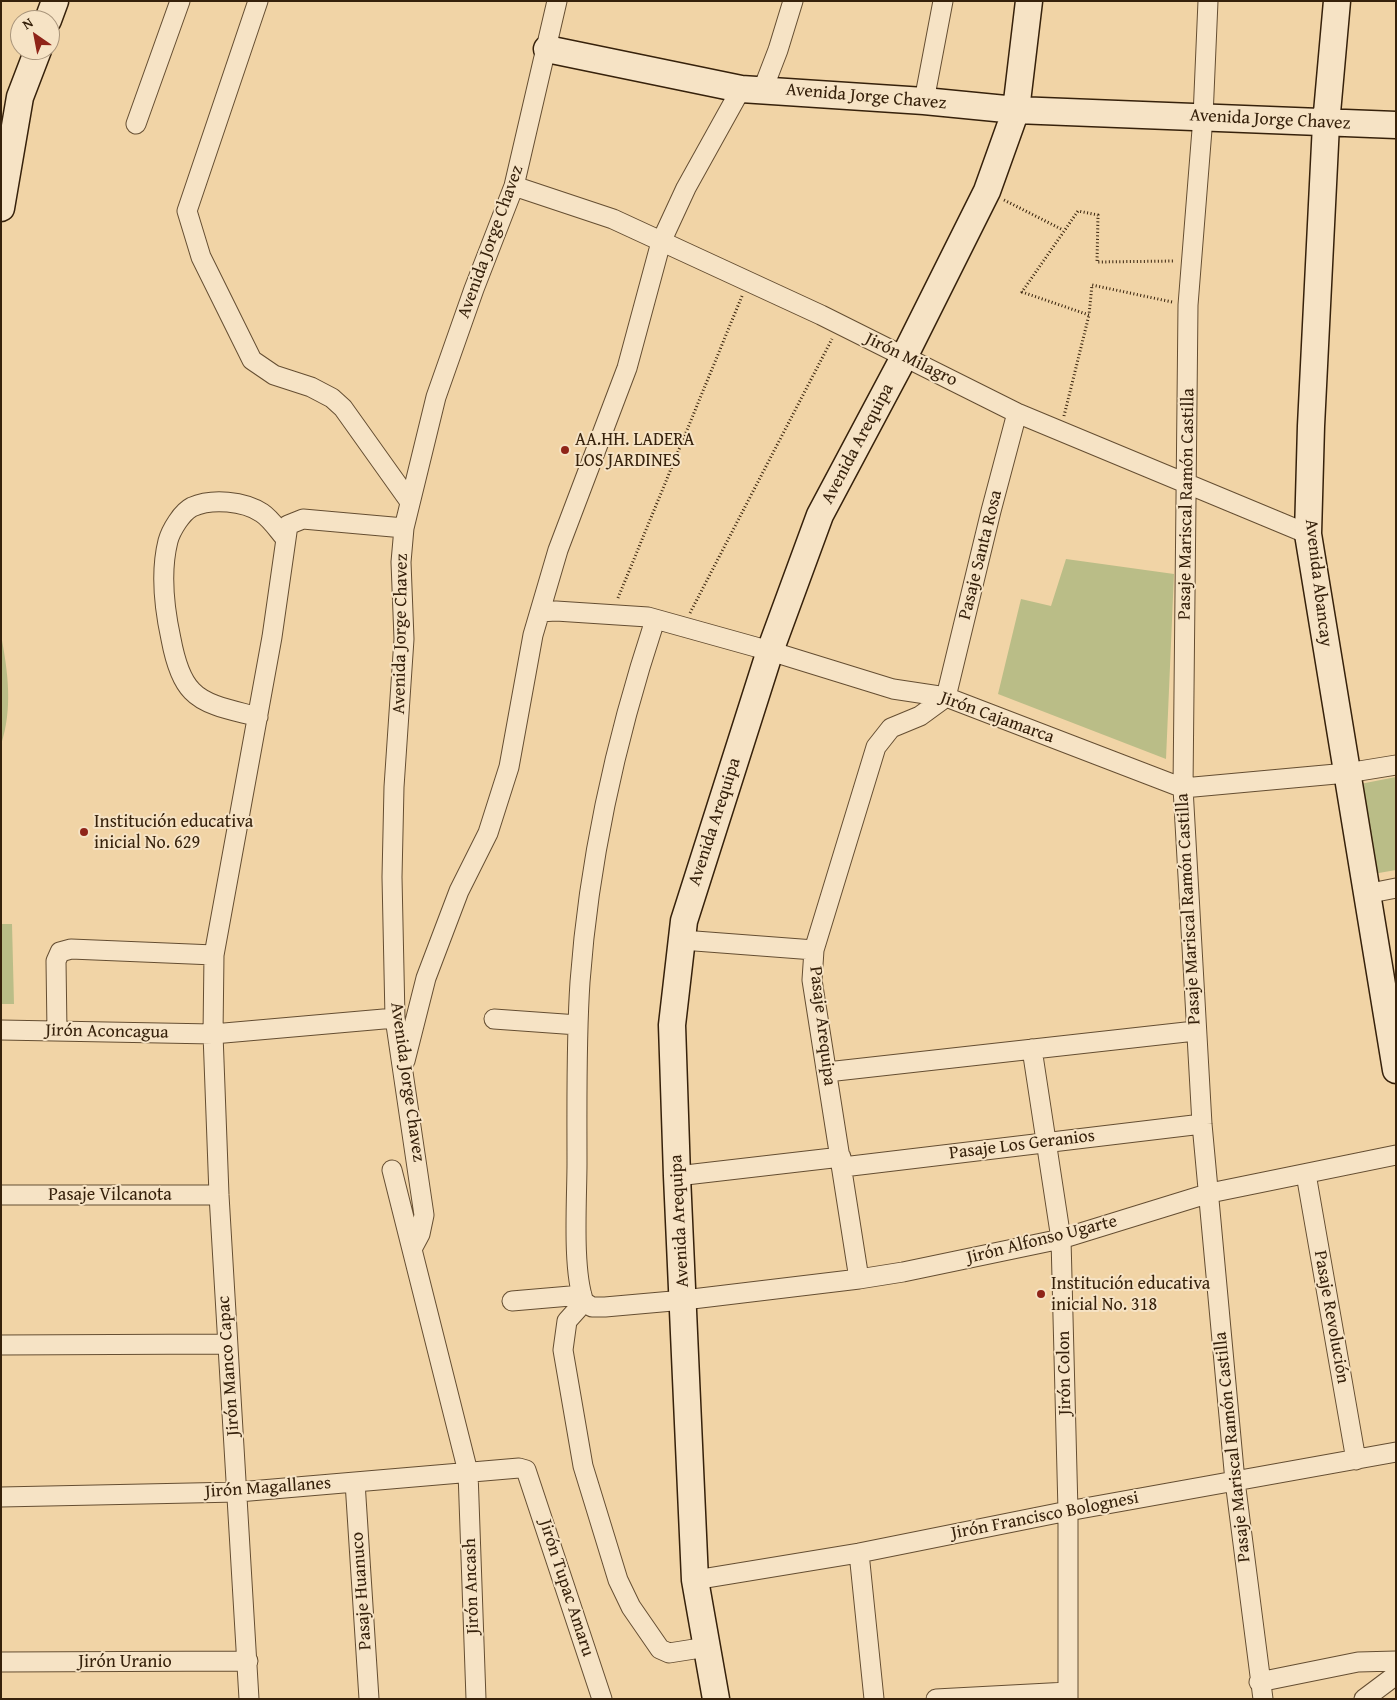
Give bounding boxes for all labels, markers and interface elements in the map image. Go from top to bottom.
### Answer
north arrow [10,10,60,60]
text: N [18,12,37,34]
street label: Avenida Jorge Chavez [785,79,947,115]
street label: Avenida Jorge Chavez [1189,105,1351,135]
street label: Avenida Jorge Chavez [453,163,529,321]
street label: Jirón Milagro [861,328,961,392]
street label: Avenida Arequipa [817,380,899,508]
street label: Pasaje Mariscal Ramón Castilla [1174,388,1200,620]
place label: AA.HH. LADERA LOS JARDINES [575,429,694,472]
marker: AA.HH. LADERA LOS JARDINES [559,444,571,456]
street label: Pasaje Santa Rosa [954,488,1008,622]
street label: Avenida Abancay [1299,518,1337,648]
street label: Avenida Jorge Chavez [389,553,413,715]
street label: Jirón Cajamarca [937,687,1057,749]
street label: Avenida Arequipa [684,755,746,889]
street label: Pasaje Mariscal Ramón Castilla [1172,793,1206,1025]
place label: Institución educativa inicial No. 629 [94,811,253,854]
marker: Institución educativa inicial No. 629 [78,826,90,838]
street label: Pasaje Arequipa [804,965,840,1087]
street label: Avenida Jorge Chavez [385,1001,429,1163]
street label: Jirón Aconcagua [45,1020,169,1044]
street label: Pasaje Los Geranios [948,1125,1096,1165]
street label: Avenida Arequipa [666,1154,694,1288]
street label: Pasaje Vilcanota [48,1184,172,1206]
street label: Jirón Alfonso Ugarte [965,1211,1119,1269]
street label: Pasaje Revolución [1309,1249,1353,1385]
place label: Institución educativa inicial No. 318 [1051,1273,1210,1316]
marker: Institución educativa inicial No. 318 [1035,1288,1047,1300]
street label: Jirón Manco Capac [213,1295,245,1437]
street label: Jirón Colon [1053,1330,1077,1416]
street label: Pasaje Mariscal Ramón Castilla [1210,1331,1256,1563]
street label: Jirón Magallanes [204,1473,332,1503]
street label: Jirón Francisco Bolognesi [949,1487,1141,1545]
street label: Jirón Tupac Amaru [534,1517,598,1659]
street label: Pasaje Huanuco [347,1531,377,1651]
street label: Jirón Ancash [460,1538,484,1634]
street label: Jirón Uranio [78,1651,172,1673]

